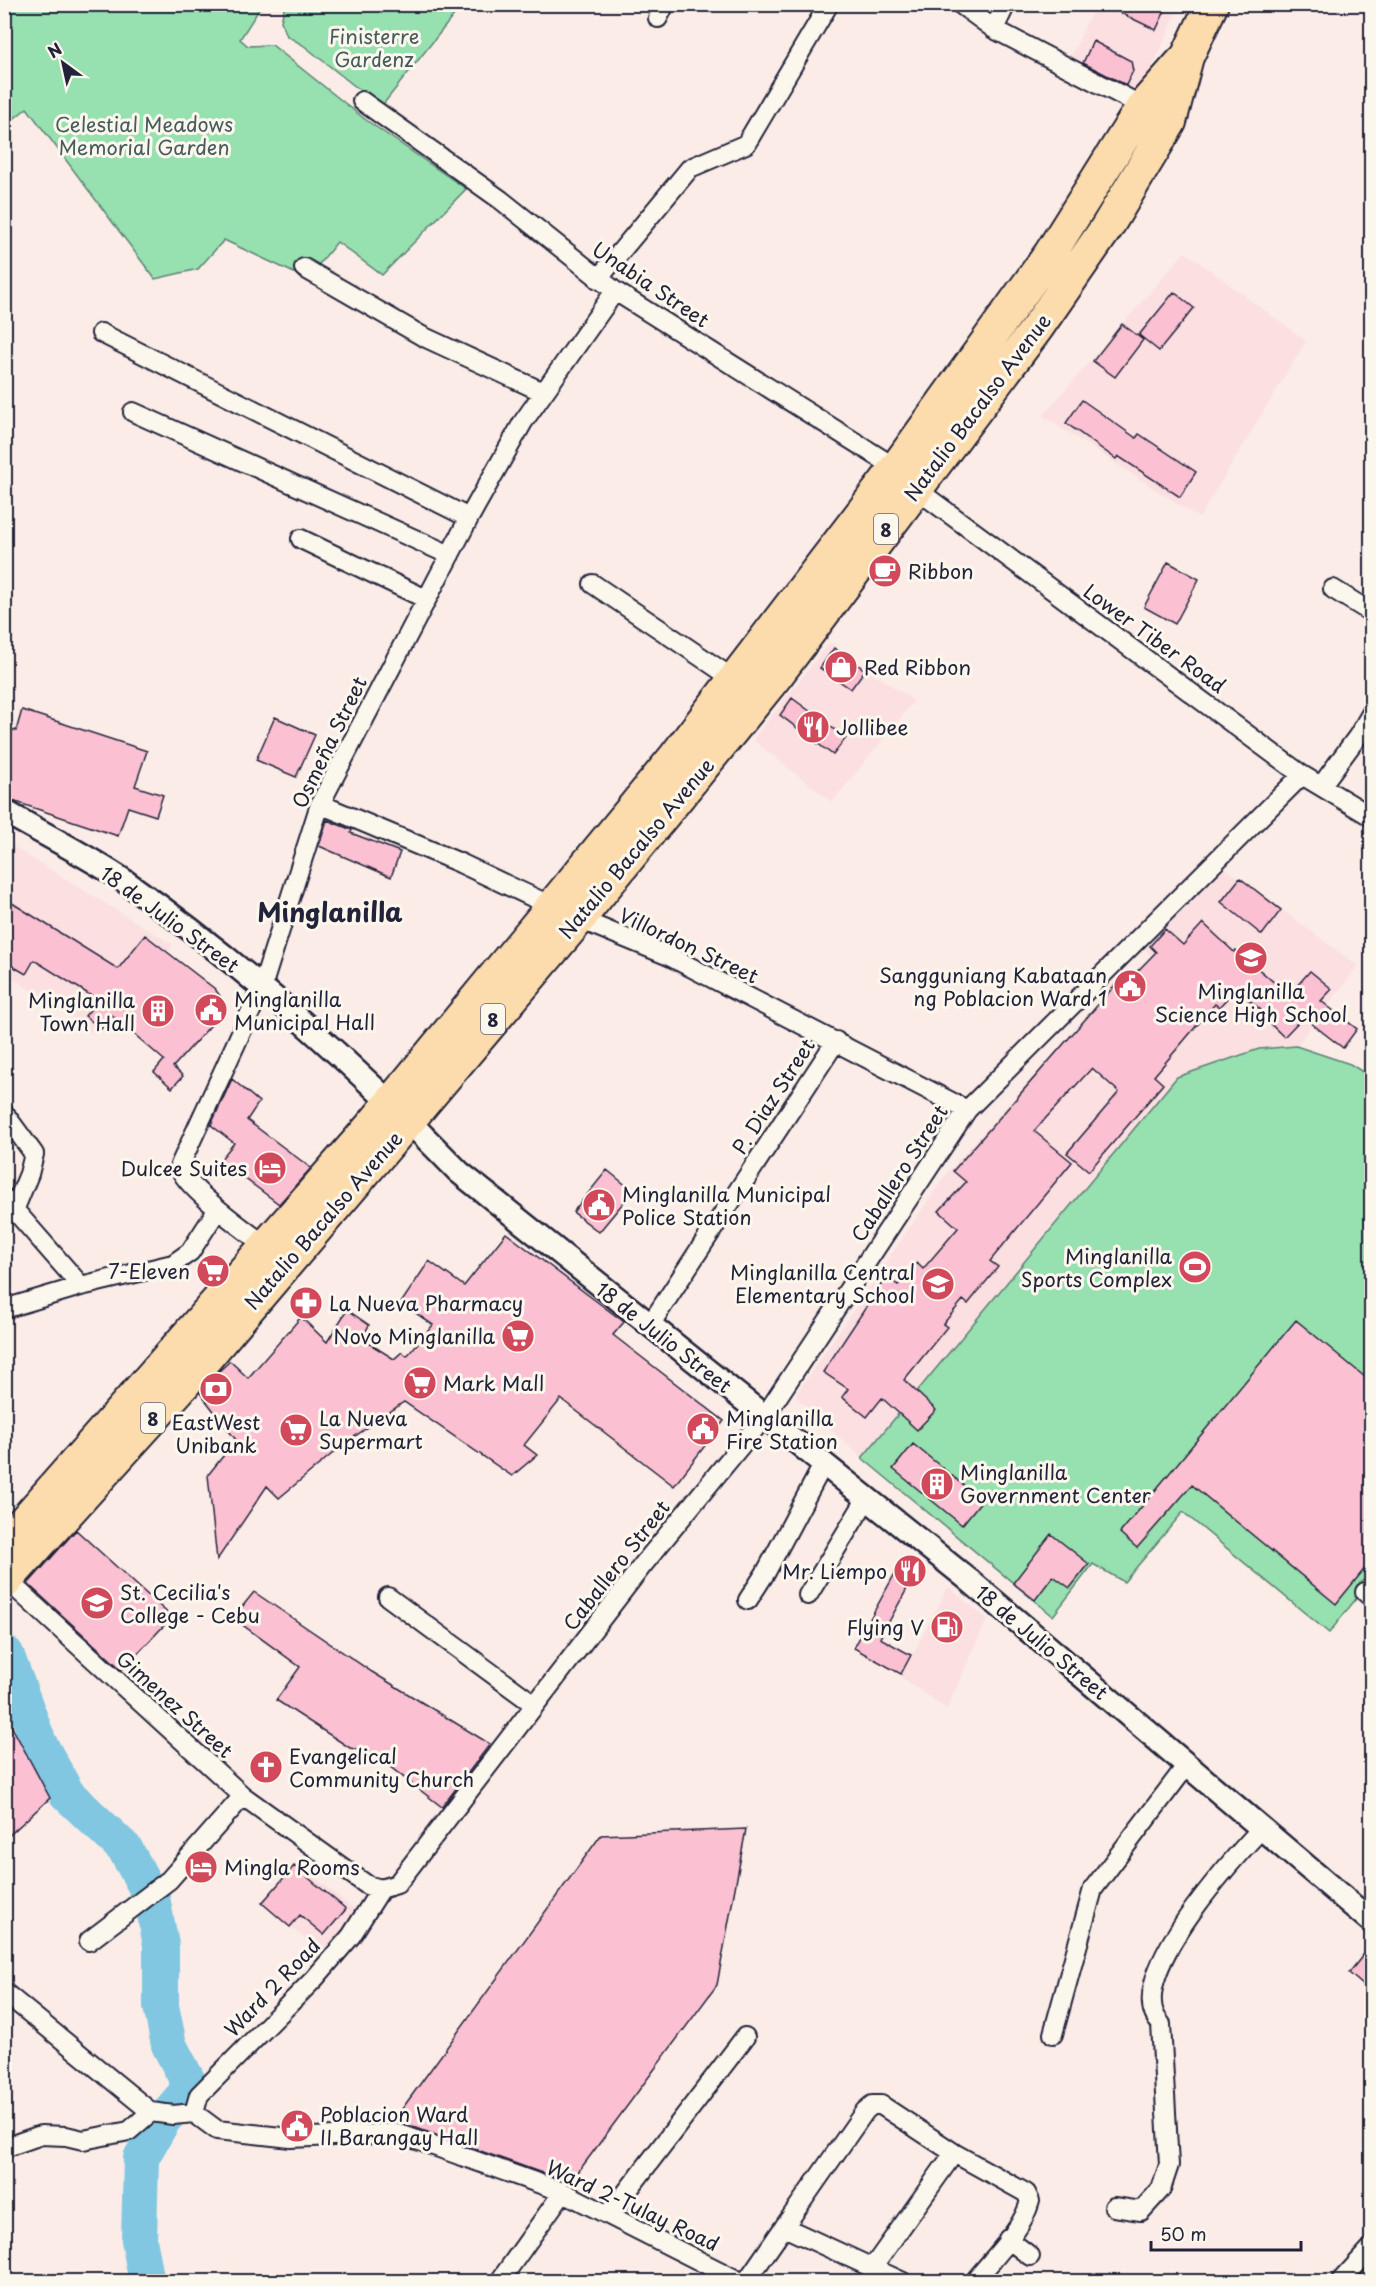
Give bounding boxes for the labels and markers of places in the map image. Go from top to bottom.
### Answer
cafe icon: Ribbon [867,553,903,589]
place label: Ribbon [908,556,974,586]
shop icon: Red Ribbon [823,649,859,685]
place label: Red Ribbon [864,652,971,682]
restaurant icon: Jollibee [795,709,831,745]
place label: Jollibee [836,712,909,742]
school or university icon: Minglanilla Science High School [1233,940,1269,976]
place label: Sangguniang Kabataan ng Poblacion Ward 1 [879,960,1107,1013]
public building icon: Sangguniang Kabataan ng Poblacion Ward 1 [1112,968,1148,1004]
place label: Minglanilla Science High School [1155,976,1347,1029]
place label: Minglanilla Municipal Hall [234,984,375,1037]
place label: Minglanilla Town Hall [28,985,136,1038]
public building icon: Minglanilla Municipal Hall [193,992,229,1028]
building icon: Minglanilla Town Hall [140,993,176,1029]
hotel icon: Dulcee Suites [252,1150,288,1186]
place label: Dulcee Suites [121,1153,247,1183]
place label: Minglanilla Municipal Police Station [622,1179,831,1232]
public building icon: Minglanilla Municipal Police Station [581,1187,617,1223]
place label: Minglanilla Sports Complex [1021,1241,1173,1294]
sports icon: Minglanilla Sports Complex [1177,1249,1213,1285]
supermarket icon: 7-Eleven [195,1253,231,1289]
place label: 7-Eleven [108,1256,190,1286]
place label: Minglanilla Central Elementary School [730,1257,915,1310]
school or university icon: Minglanilla Central Elementary School [920,1266,956,1302]
pharmacy icon: La Nueva Pharmacy [288,1285,324,1321]
place label: La Nueva Pharmacy [329,1288,523,1318]
supermarket icon: Novo Minglanilla [500,1318,536,1354]
place label: Novo Minglanilla [333,1321,496,1351]
supermarket icon: Mark Mall [402,1365,438,1401]
place label: Mark Mall [443,1368,544,1398]
bank icon: EastWest Unibank [198,1371,234,1407]
place label: La Nueva Supermart [319,1403,423,1456]
place label: Minglanilla Fire Station [726,1403,838,1456]
place label: EastWest Unibank [172,1407,260,1460]
public building icon: Minglanilla Fire Station [685,1411,721,1447]
supermarket icon: La Nueva Supermart [278,1412,314,1448]
place label: Minglanilla Government Center [960,1457,1152,1510]
building icon: Minglanilla Government Center [919,1466,955,1502]
restaurant icon: Mr. Liempo [892,1553,928,1589]
place label: Mr. Liempo [782,1556,887,1586]
place label: St. Cecilia's College - Cebu [120,1577,260,1630]
school or university icon: St. Cecilia's College - Cebu [79,1585,115,1621]
fuel station icon: Flying V [929,1609,965,1645]
place label: Flying V [847,1612,924,1642]
place label: Evangelical Community Church [289,1741,474,1794]
church icon: Evangelical Community Church [248,1749,284,1785]
hotel icon: Mingla Rooms [183,1849,219,1885]
place label: Mingla Rooms [224,1852,360,1882]
place label: Poblacion Ward II Barangay Hall [320,2099,478,2152]
public building icon: Poblacion Ward II Barangay Hall [279,2108,315,2144]

